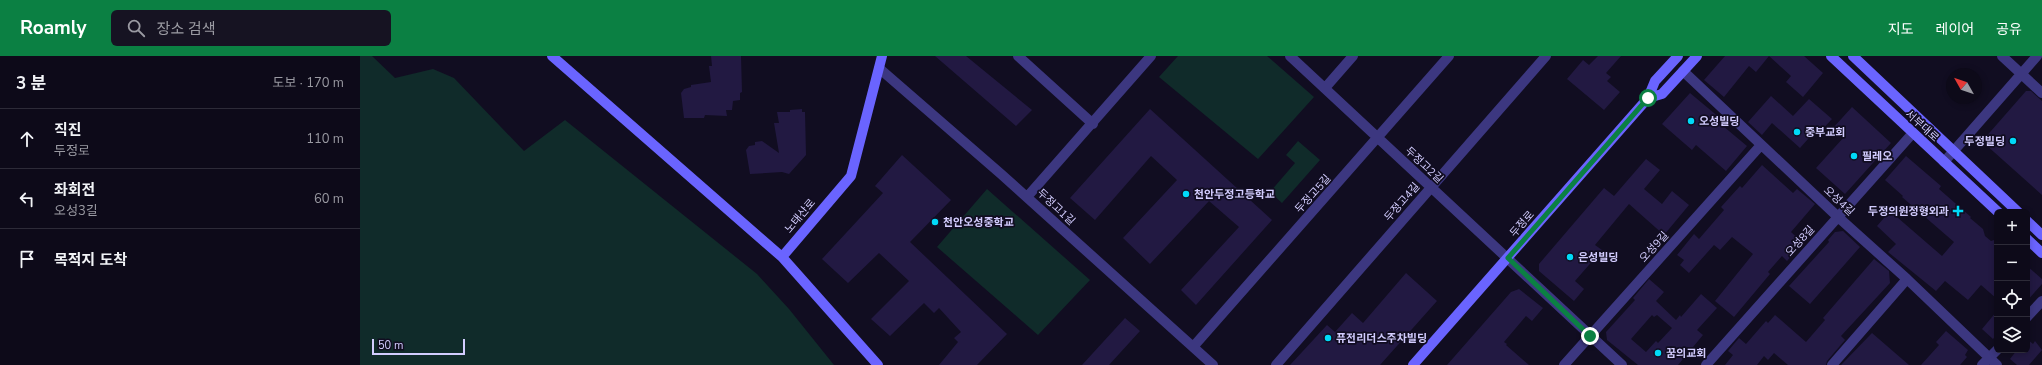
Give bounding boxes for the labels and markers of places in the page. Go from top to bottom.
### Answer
place label: 오성빌딩 [1699,114,1739,129]
marker: 오성빌딩 [1686,116,1696,126]
place label: 중부교회 [1805,125,1845,140]
marker: 중부교회 [1792,127,1802,137]
place label: 두정빌딩 [1965,134,2005,149]
marker: 두정빌딩 [2008,136,2018,146]
place label: 필레오 [1862,149,1892,164]
marker: 필레오 [1849,151,1859,161]
place label: 천안두정고등학교 [1194,187,1275,202]
marker: 천안두정고등학교 [1181,189,1191,199]
place label: 두정의원정형외과 [1868,204,1949,219]
marker: 두정의원정형외과 [1952,205,1964,217]
place label: 천안오성중학교 [943,215,1014,230]
marker: 천안오성중학교 [930,217,940,227]
place label: 은성빌딩 [1578,250,1618,265]
marker: 은성빌딩 [1565,252,1575,262]
place label: 퓨전리더스주차빌딩 [1336,331,1427,346]
marker: 퓨전리더스주차빌딩 [1323,333,1333,343]
place label: 꿈의교회 [1666,346,1706,361]
marker: 꿈의교회 [1653,348,1663,358]

